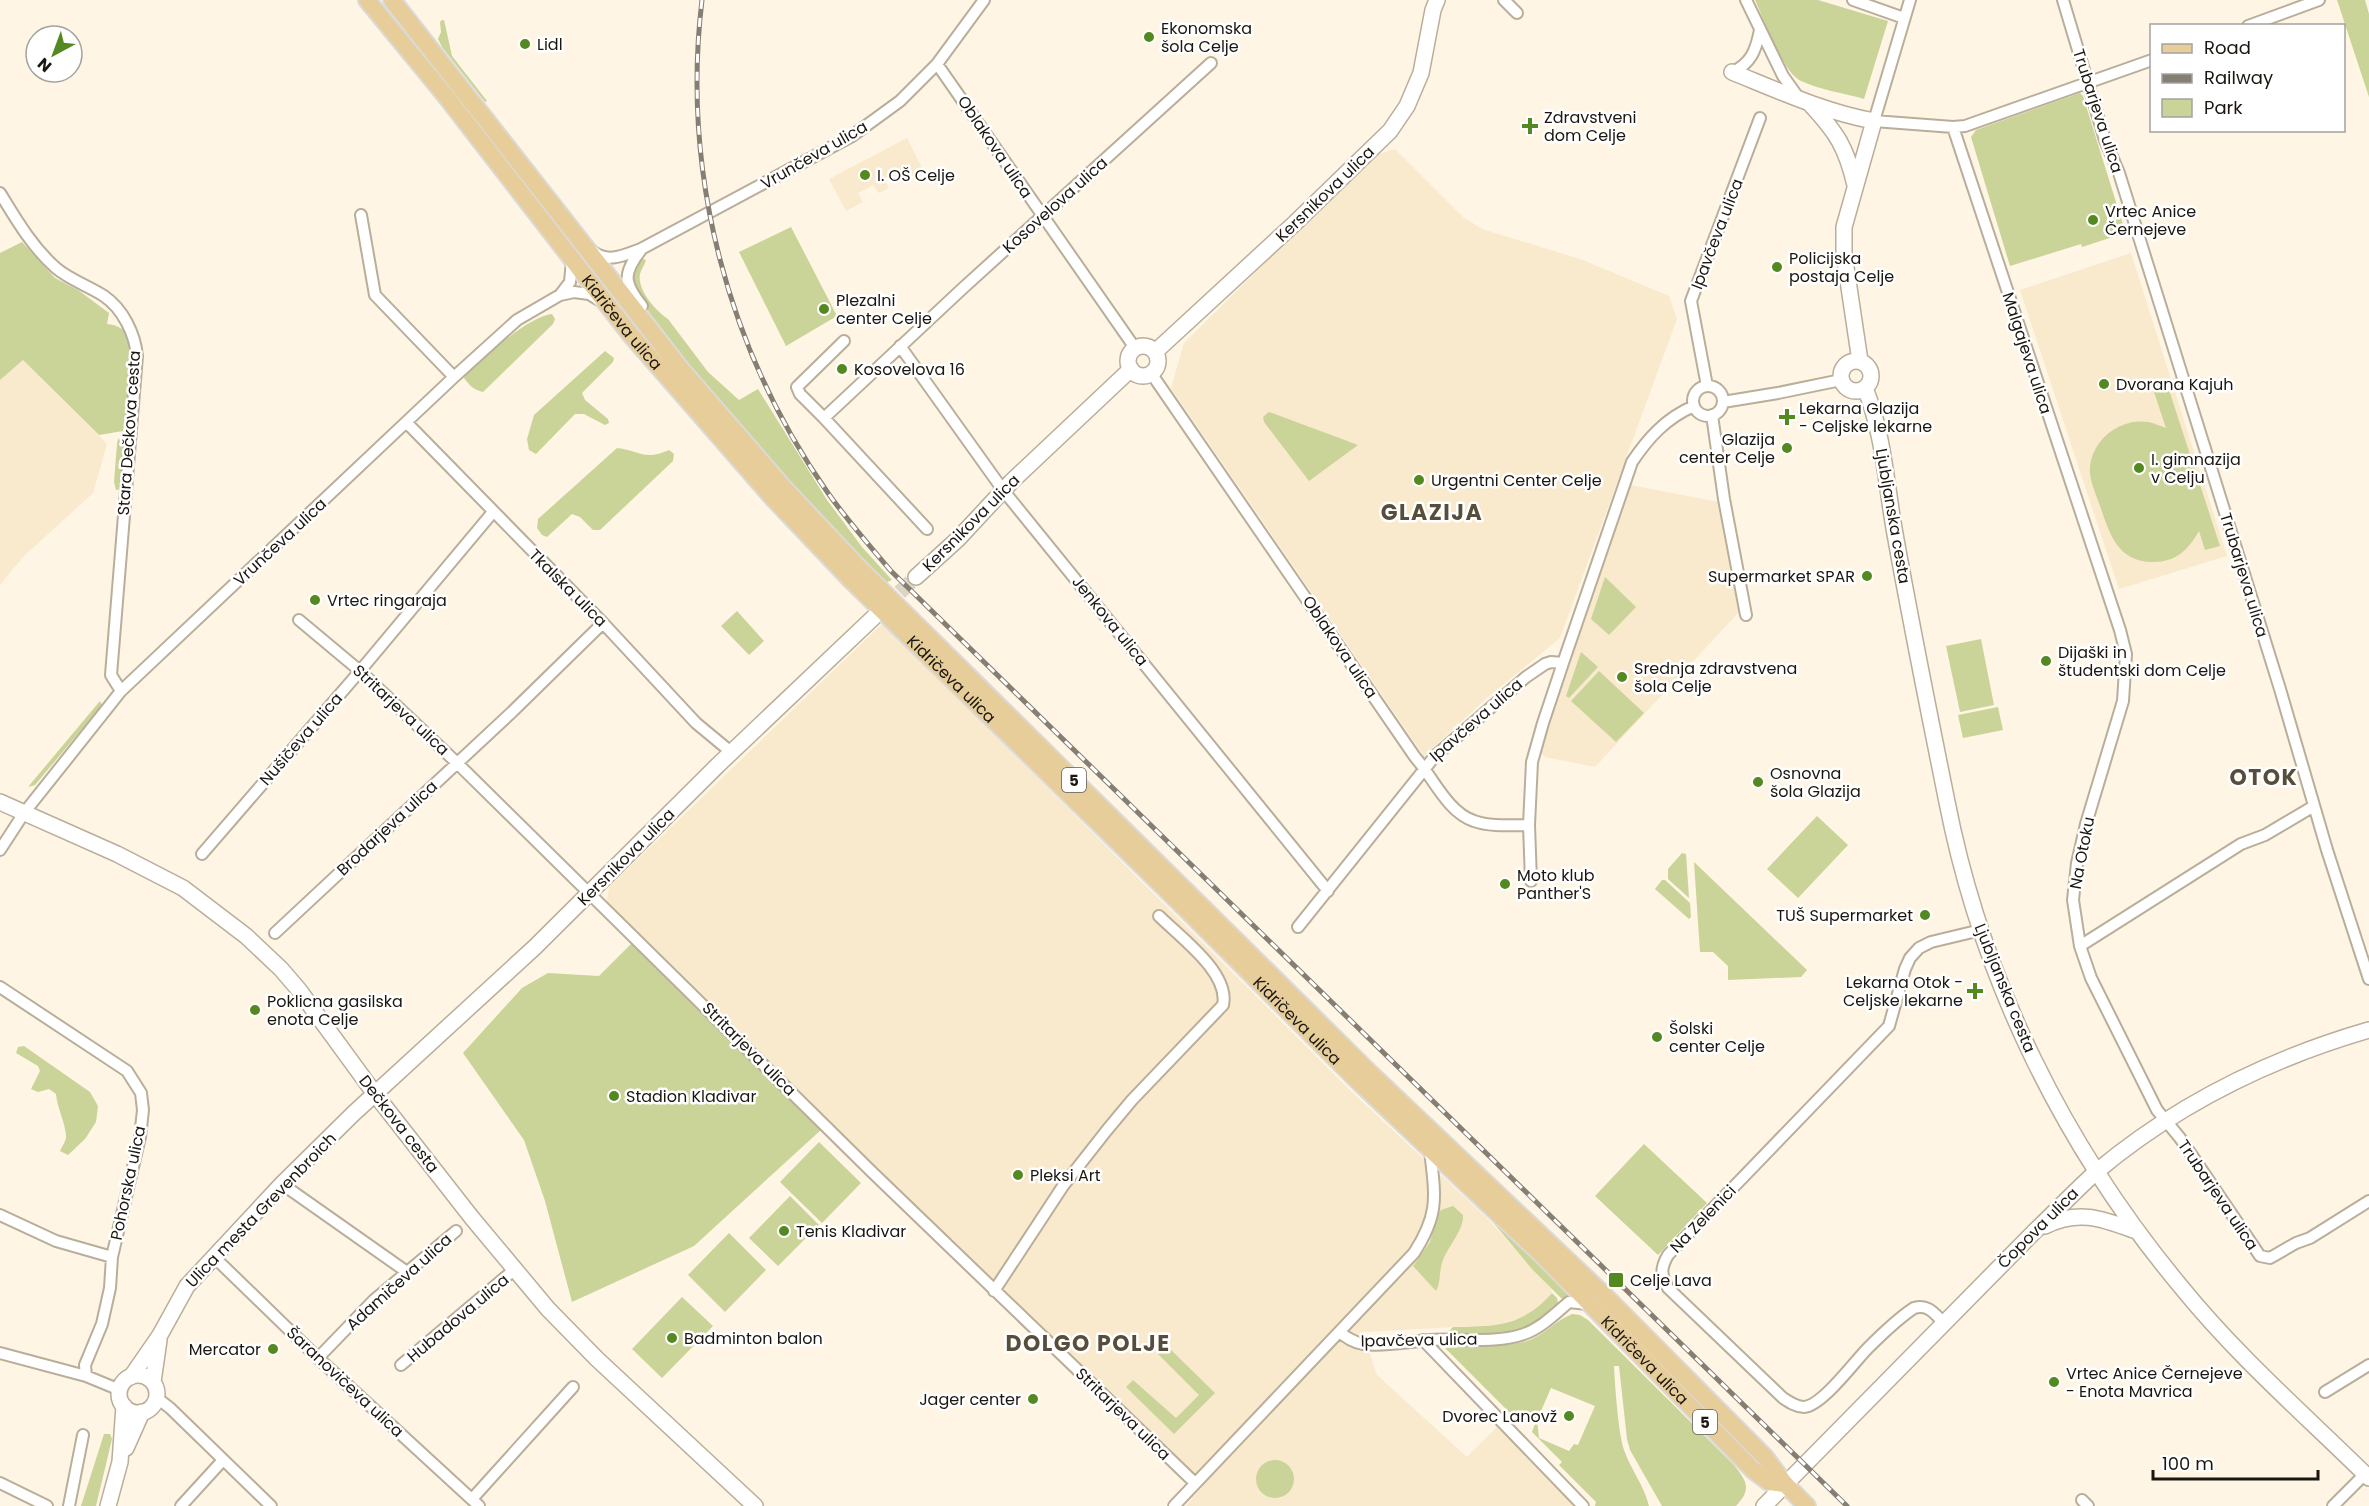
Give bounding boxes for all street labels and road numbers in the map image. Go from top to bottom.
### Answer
street label: Trubarjeva ulica [2067,46,2129,176]
street label: Oblakova ulica [952,91,1038,203]
street label: Vrunčeva ulica [756,115,872,195]
street label: Kersnikova ulica [1271,141,1379,247]
street label: Kosovelova ulica [997,152,1113,258]
street label: Ipavčeva ulica [1685,175,1749,293]
street label: Kidričeva ulica [577,270,668,375]
street label: Malgajeva ulica [1996,289,2058,417]
street label: Stara Dečkova cesta [112,350,146,516]
street label: Ljubljanska cesta [1870,446,1916,586]
street label: Kersnikova ulica [917,469,1025,577]
street label: Vrunčeva ulica [228,493,332,591]
street label: Trubarjeva ulica [2214,510,2274,640]
street label: Tkalska ulica [524,544,612,632]
street label: Jenkova ulica [1067,571,1153,671]
street label: Oblakova ulica [1297,591,1383,703]
street label: Kidričeva ulica [902,630,1001,728]
street label: Stritarjeva ulica [348,659,454,761]
street label: Ipavčeva ulica [1424,673,1528,767]
street label: Nušičeva ulica [254,688,348,790]
road number: 5 [1062,768,1086,792]
street label: Brodarjeva ulica [332,775,442,881]
street label: Kersnikova ulica [572,803,680,911]
street label: Na Otoku [2064,815,2100,891]
street label: Ljubljanska cesta [1969,920,2041,1056]
street label: Kidričeva ulica [1248,971,1347,1070]
street label: Stritarjeva ulica [697,997,801,1101]
street label: Dečkova cesta [354,1070,444,1178]
street label: Pohorska ulica [105,1124,151,1242]
street label: Ulica mesta Grevenbroich [181,1127,341,1293]
street label: Trubarjeva ulica [2172,1135,2264,1255]
street label: Na Zelenici [1665,1180,1741,1258]
street label: Čopova ulica [1992,1182,2084,1274]
street label: Adamičeva ulica [341,1228,457,1336]
street label: Hubadova ulica [402,1268,514,1368]
street label: Kidričeva ulica [1596,1310,1694,1410]
street label: Šaranovičeva ulica [281,1322,409,1442]
street label: Ipavčeva ulica [1360,1327,1478,1353]
street label: Stritarjeva ulica [1070,1363,1176,1465]
road number: 5 [1693,1410,1717,1434]

